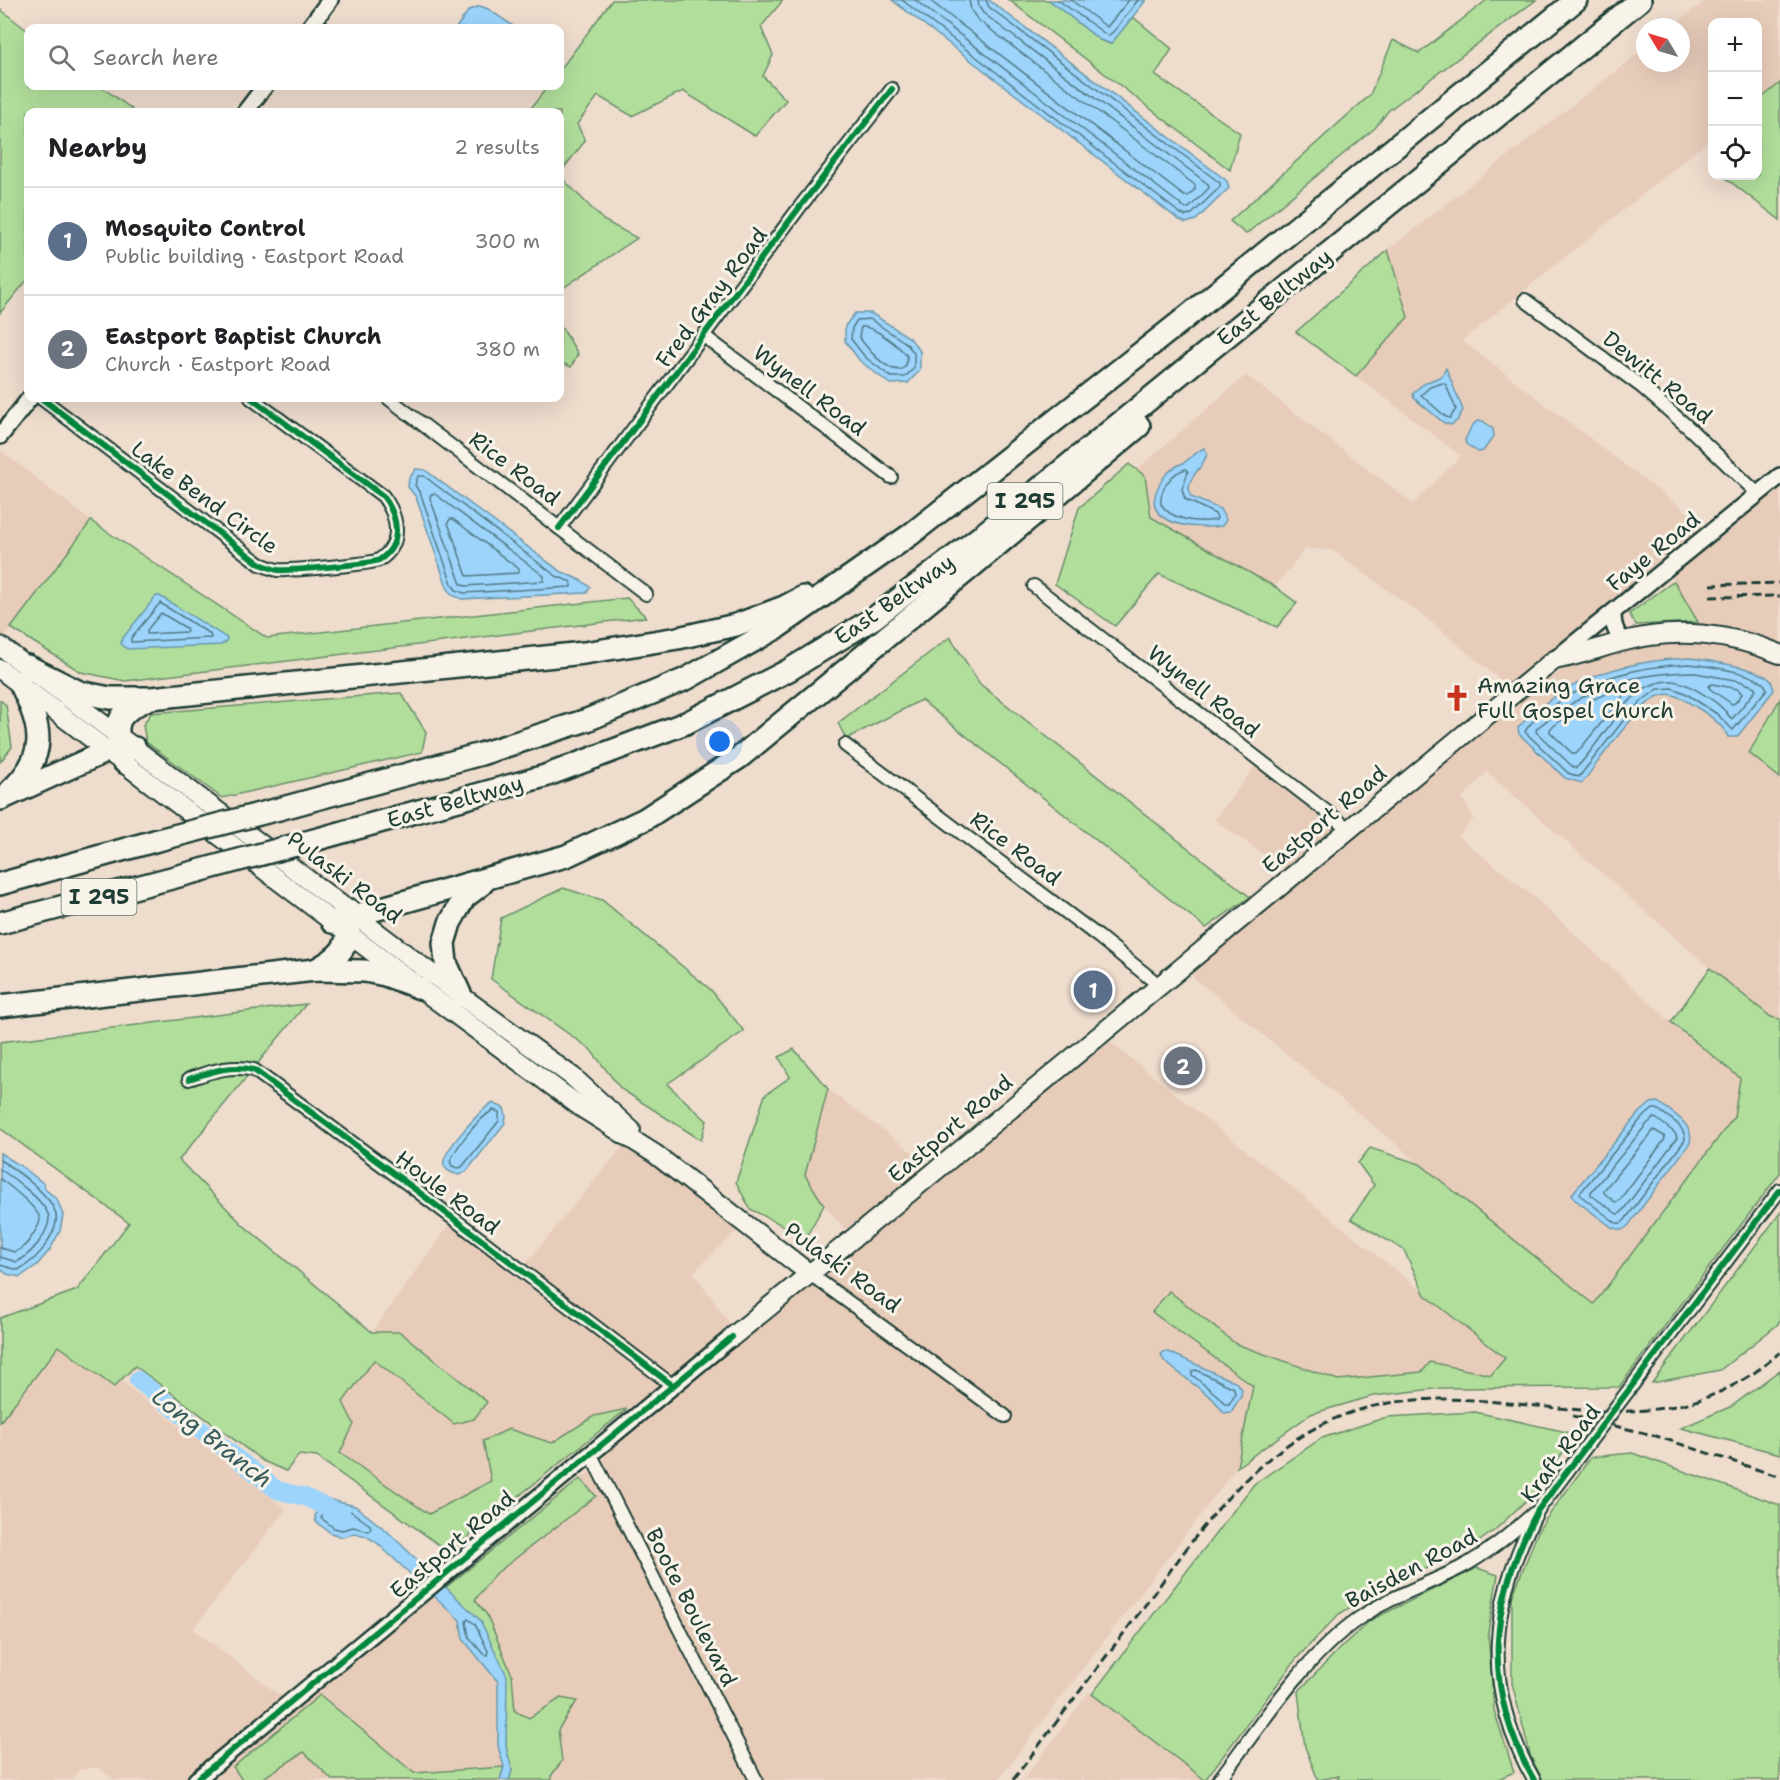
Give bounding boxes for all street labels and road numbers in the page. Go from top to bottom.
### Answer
street label: Fred Gray Road [649,221,774,373]
street label: East Beltway [1211,242,1338,353]
street label: Dewitt Road [1597,324,1718,430]
street label: Wynell Road [747,338,872,443]
street label: Rice Road [463,425,566,512]
street label: Lake Bend Circle [125,434,284,561]
road number: I 295 [988,483,1062,519]
street label: Faye Road [1601,505,1706,598]
street label: East Beltway [829,547,960,652]
street label: Wynell Road [1142,639,1266,744]
street label: Eastport Road [1256,759,1393,880]
street label: East Beltway [384,768,527,835]
street label: Rice Road [964,805,1067,892]
street label: Pulaski Road [281,825,408,930]
road number: I 295 [62,879,136,915]
street label: Eastport Road [882,1068,1019,1189]
street label: Houle Road [390,1144,506,1241]
street label: Pulaski Road [779,1215,907,1319]
street label: Kraft Road [1514,1398,1607,1508]
street label: Eastport Road [384,1484,521,1605]
street label: Baisden Road [1340,1522,1482,1615]
street label: Boote Boulevard [639,1523,744,1691]

